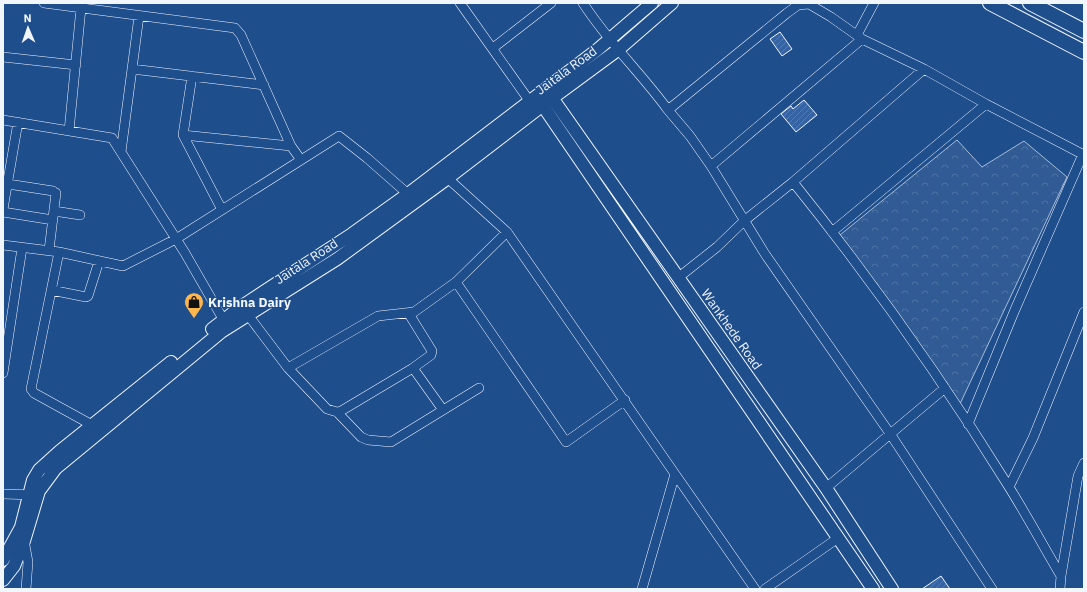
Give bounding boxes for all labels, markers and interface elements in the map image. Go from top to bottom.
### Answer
north arrow [8,8,48,48]
text: N [23,11,32,25]
street label: Jaitala Road [532,42,600,98]
street label: Jaitala Road [272,235,341,288]
street label: Wankhede Road [697,286,766,373]
shop icon: Krishna Dairy [183,291,205,319]
place label: Krishna Dairy [208,294,291,311]

